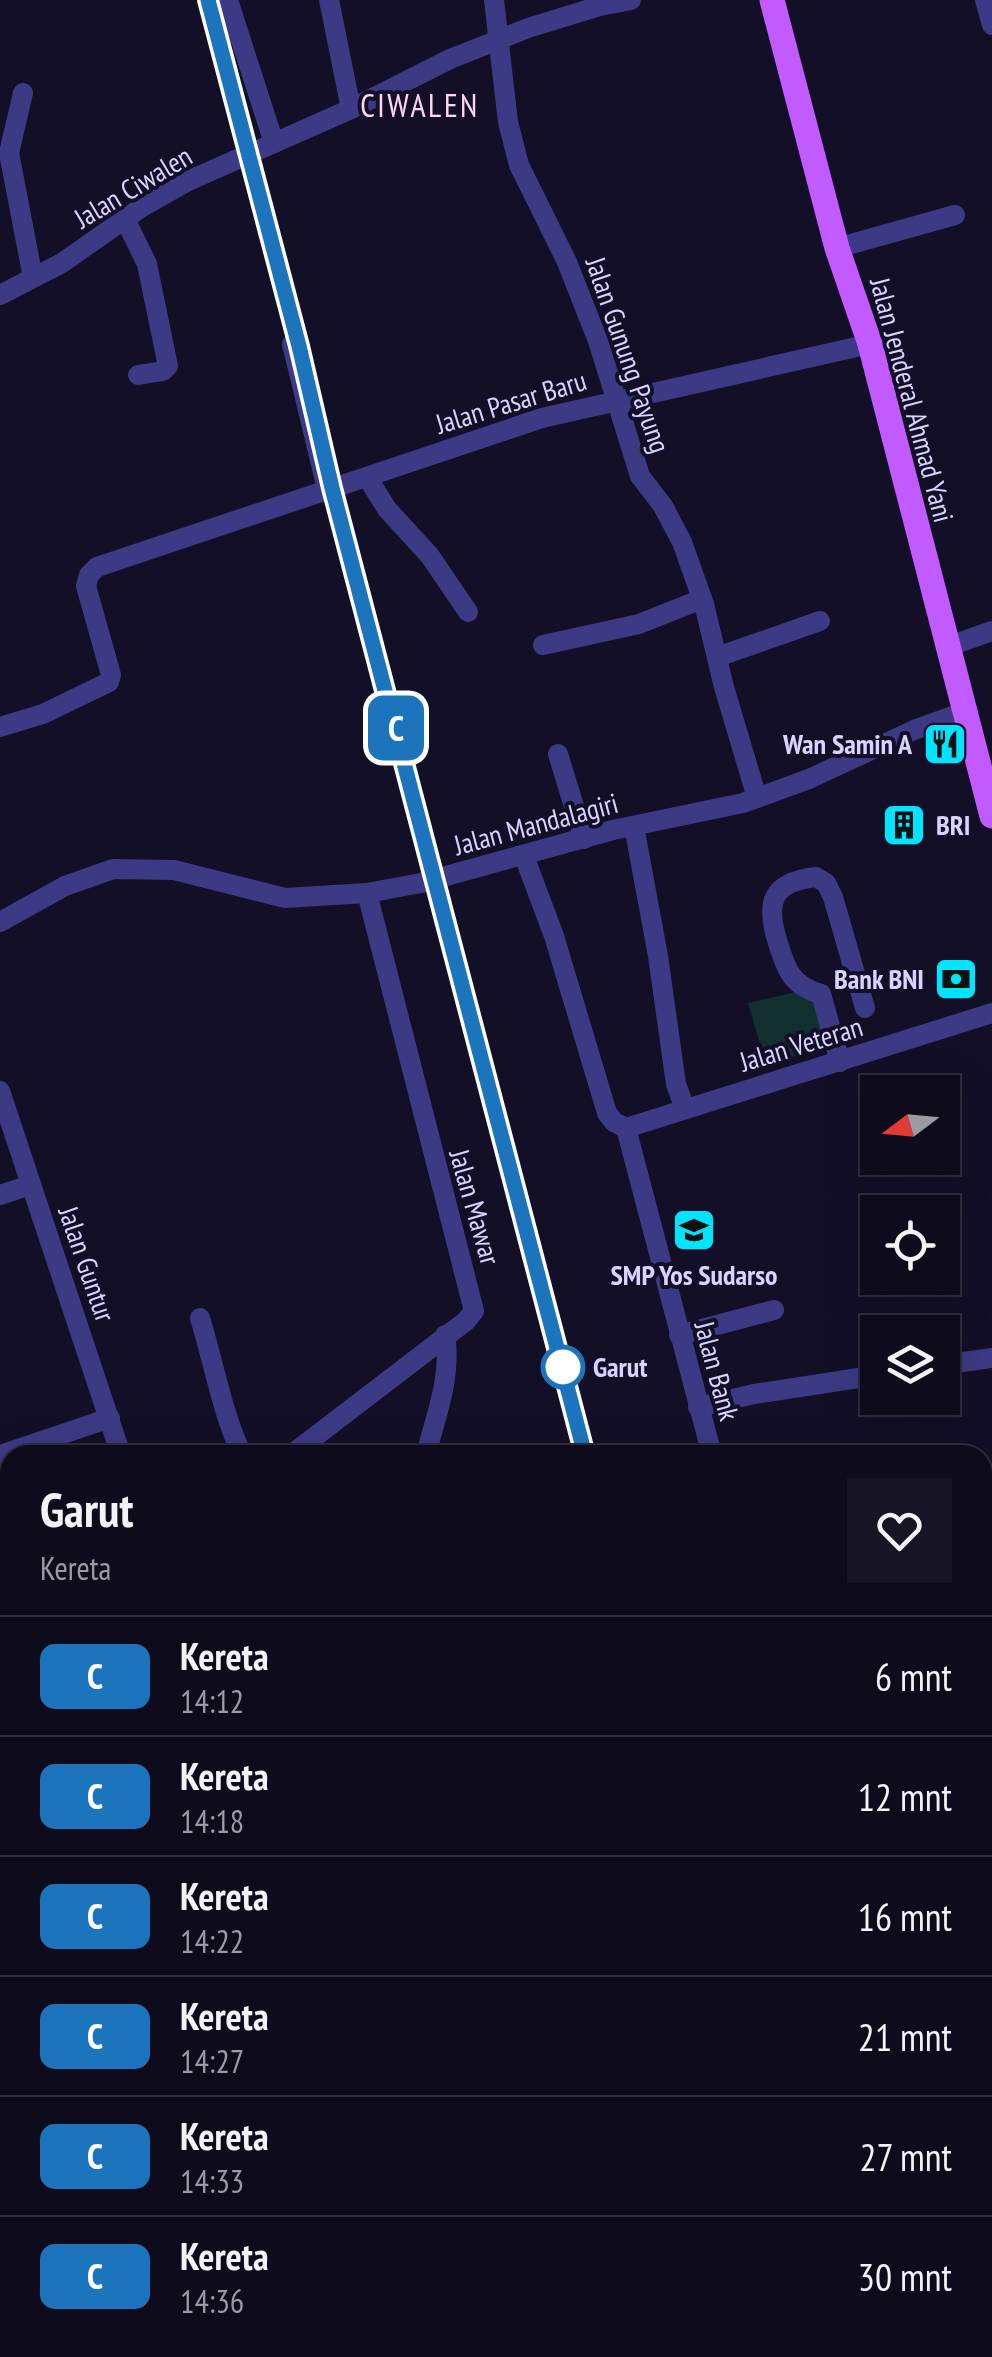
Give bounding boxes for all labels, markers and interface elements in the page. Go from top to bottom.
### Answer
district label: CIWALEN [360,84,480,126]
street label: Jalan Ciwalen [66,137,198,237]
street label: Jalan Gunung Payung [577,251,679,458]
street label: Jalan Jenderal Ahmad Yani [862,272,963,526]
street label: Jalan Pasar Baru [430,361,591,442]
line badge: C [364,696,428,760]
text: C [388,705,404,751]
restaurant icon: Wan Samin A [922,721,968,767]
place label: Wan Samin A [782,725,913,762]
street label: Jalan Mandalagiri [449,784,622,863]
building icon: BRI [881,802,927,848]
place label: BRI [936,806,970,843]
bank icon: Bank BNI [933,956,979,1002]
place label: Bank BNI [834,960,924,997]
street label: Jalan Veteran [734,1007,867,1080]
north arrow [860,1075,960,1175]
map controls [860,1075,960,1415]
street label: Jalan Mawar [441,1144,510,1269]
button: locate [860,1195,960,1295]
street label: Jalan Guntur [50,1200,125,1327]
school or university icon: SMP Yos Sudarso [671,1207,717,1253]
place label: SMP Yos Sudarso [611,1256,777,1293]
button: layers [860,1315,960,1415]
street label: Jalan Bank [686,1316,749,1425]
marker: Garut [542,1346,584,1388]
place label: Garut [593,1348,647,1385]
text: Garut [40,1478,133,1540]
button: heart [847,1478,952,1583]
text: Kereta [40,1547,111,1589]
text: Kereta [180,1631,269,1680]
text: 6 mnt [875,1652,952,1701]
text: C [87,1653,103,1699]
text: 14:12 [180,1680,244,1722]
text: Kereta [180,1751,269,1800]
text: 12 mnt [858,1772,952,1821]
text: C [87,1773,103,1819]
text: 14:18 [180,1800,244,1842]
text: Kereta [180,1871,269,1920]
text: 16 mnt [858,1892,952,1941]
text: C [87,1893,103,1939]
text: 14:22 [180,1920,244,1962]
text: Kereta [180,1991,269,2040]
text: 21 mnt [858,2012,952,2061]
text: C [87,2013,103,2059]
text: 14:27 [180,2040,244,2082]
text: Kereta [180,2111,269,2160]
text: 27 mnt [860,2132,952,2181]
text: C [87,2133,103,2179]
text: 14:33 [180,2160,244,2202]
text: Kereta [180,2231,269,2280]
text: 30 mnt [858,2252,952,2301]
text: C [87,2253,103,2299]
text: 14:36 [180,2280,244,2322]

